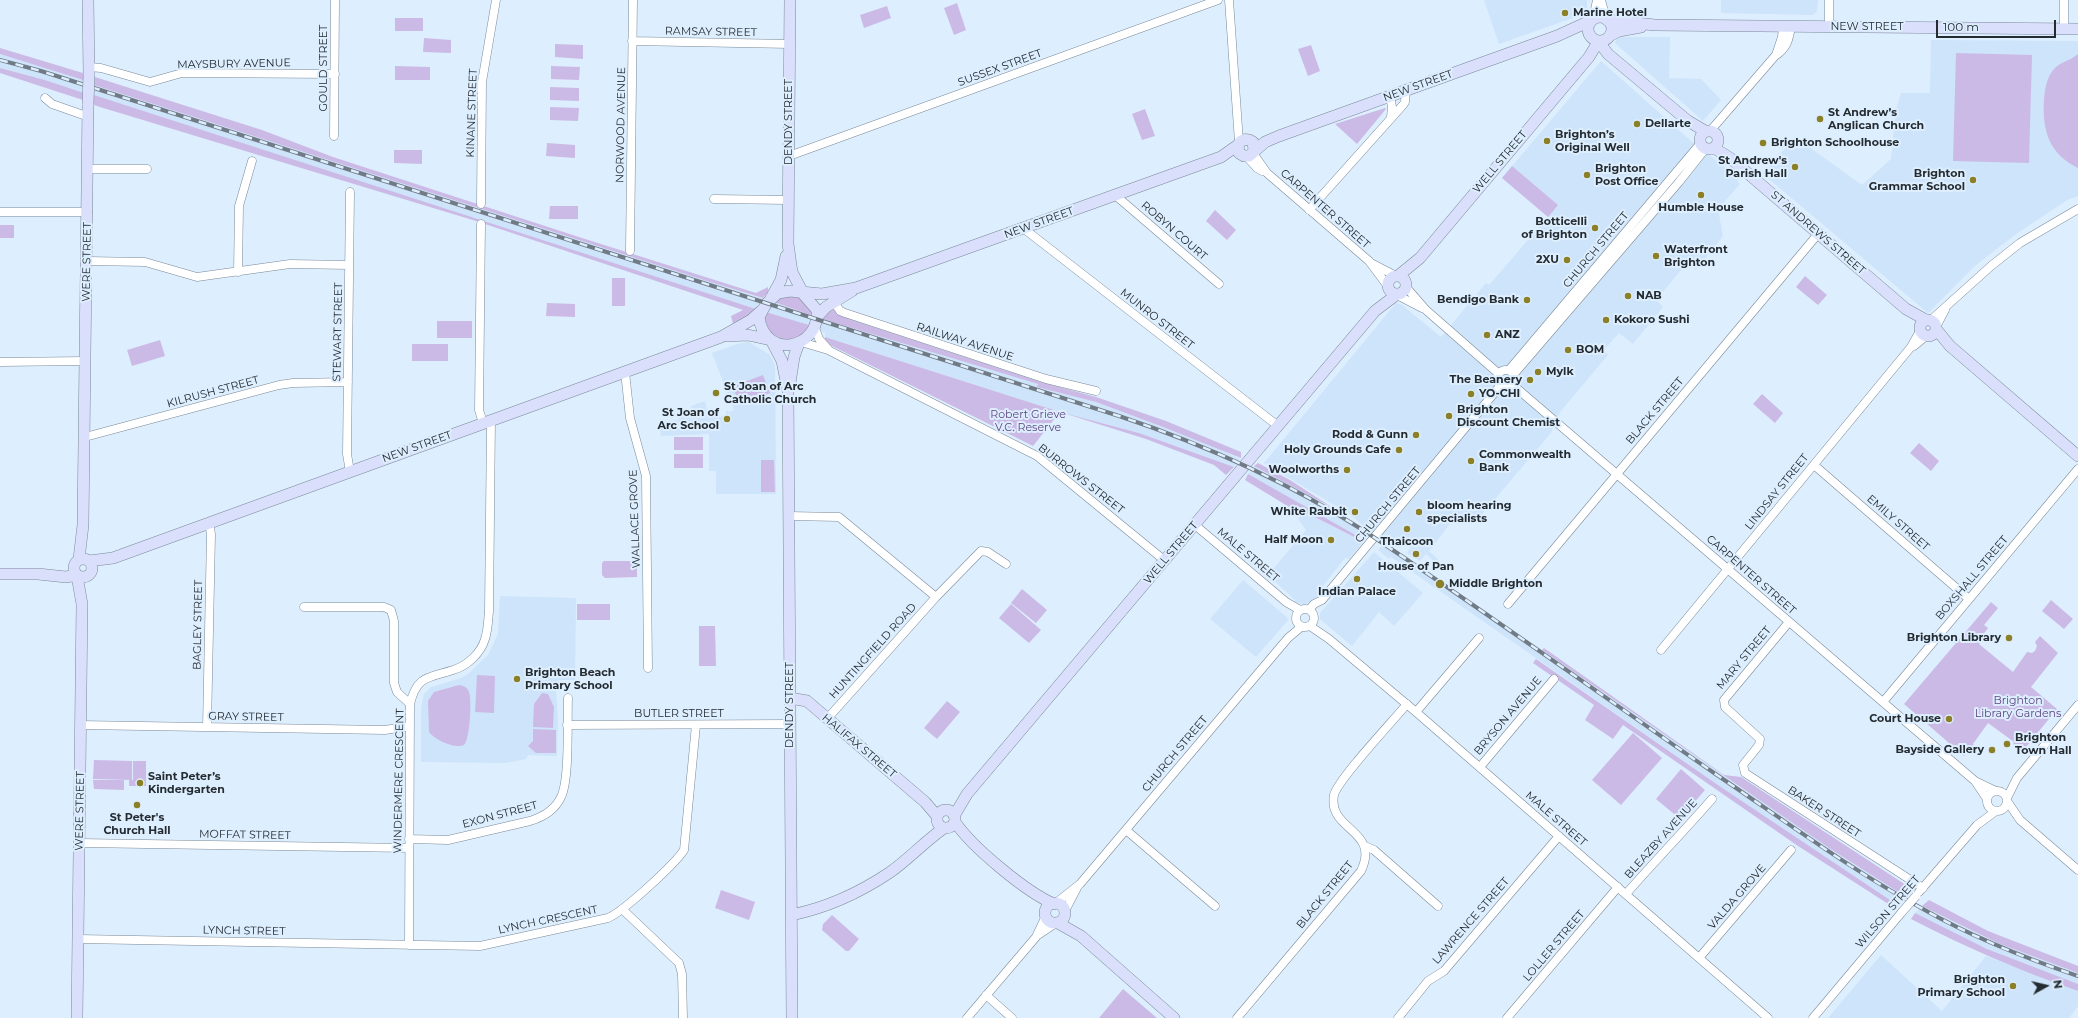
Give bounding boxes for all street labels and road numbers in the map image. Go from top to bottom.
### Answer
street label: NEW STREET [1830,20,1904,34]
street label: GOULD STREET [317,25,331,111]
street label: RAMSAY STREET [665,25,757,39]
street label: SUSSEX STREET [956,47,1044,89]
street label: MAYSBURY AVENUE [177,56,291,72]
street label: NORWOOD AVENUE [613,67,629,183]
street label: NEW STREET [1381,67,1455,105]
street label: KINANE STREET [464,68,480,158]
street label: DENDY STREET [782,79,796,165]
street label: WELL STREET [1470,128,1530,196]
street label: CARPENTER STREET [1278,167,1372,251]
street label: ST ANDREWS STREET [1768,188,1868,278]
street label: ROBYN COURT [1138,199,1210,263]
street label: NEW STREET [1002,204,1076,242]
street label: CHURCH STREET [1560,209,1632,291]
street label: WERE STREET [80,222,94,302]
street label: STEWART STREET [331,282,345,382]
street label: MUNRO STREET [1117,286,1197,352]
street label: RAILWAY AVENUE [915,320,1015,364]
street label: KILRUSH STREET [165,373,261,411]
street label: BLACK STREET [1623,375,1687,447]
street label: NEW STREET [380,428,454,466]
street label: BURROWS STREET [1035,441,1127,517]
street label: LINDSAY STREET [1742,451,1812,533]
street label: CHURCH STREET [1352,464,1424,546]
street label: WALLACE GROVE [627,469,643,569]
street label: EMILY STREET [1864,492,1932,554]
street label: WELL STREET [1141,519,1201,587]
street label: MALE STREET [1214,525,1282,585]
street label: CARPENTER STREET [1704,533,1798,617]
street label: BOXSHALL STREET [1933,533,2011,623]
street label: BAGLEY STREET [191,580,205,670]
street label: HUNTINGFIELD ROAD [827,601,919,701]
street label: MARY STREET [1714,624,1774,692]
street label: DENDY STREET [783,662,797,748]
street label: BRYSON AVENUE [1471,674,1545,758]
street label: BUTLER STREET [634,707,724,721]
street label: WINDERMERE CRESCENT [391,708,407,854]
street label: GRAY STREET [208,710,284,724]
street label: HALIFAX STREET [819,711,899,781]
street label: CHURCH STREET [1139,713,1211,795]
street label: WERE STREET [73,771,87,851]
street label: BAKER STREET [1785,784,1863,840]
street label: MALE STREET [1523,789,1589,849]
street label: BLEAZBY AVENUE [1622,797,1700,881]
street label: EXON STREET [461,799,539,831]
street label: MOFFAT STREET [199,828,291,842]
street label: BLACK STREET [1294,859,1356,931]
street label: VALDA GROVE [1705,862,1769,932]
street label: WILSON STREET [1853,873,1923,951]
street label: LAWRENCE STREET [1430,875,1512,967]
street label: LYNCH CRESCENT [497,903,599,937]
street label: LOLLER STREET [1520,908,1588,984]
street label: LYNCH STREET [202,924,286,938]

